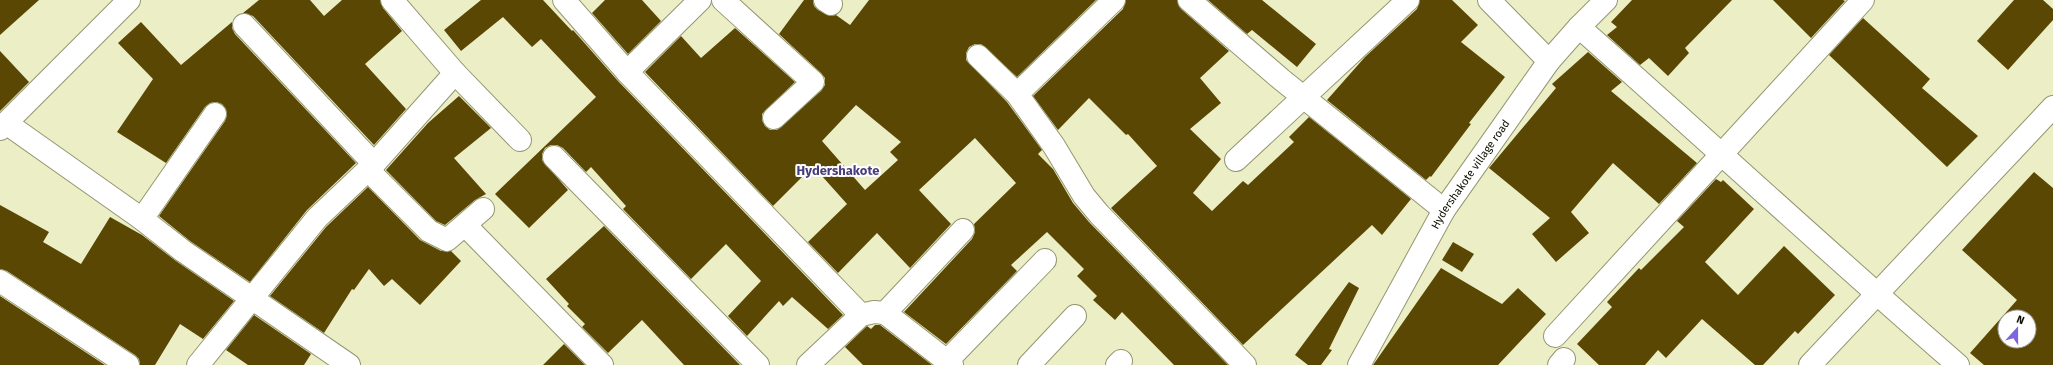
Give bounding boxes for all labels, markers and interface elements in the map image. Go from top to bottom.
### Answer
street label: Hydershakote village road [1429,117,1513,232]
district label: Hydershakote [797,163,879,178]
north arrow [1997,309,2037,349]
text: N [2015,313,2026,328]

